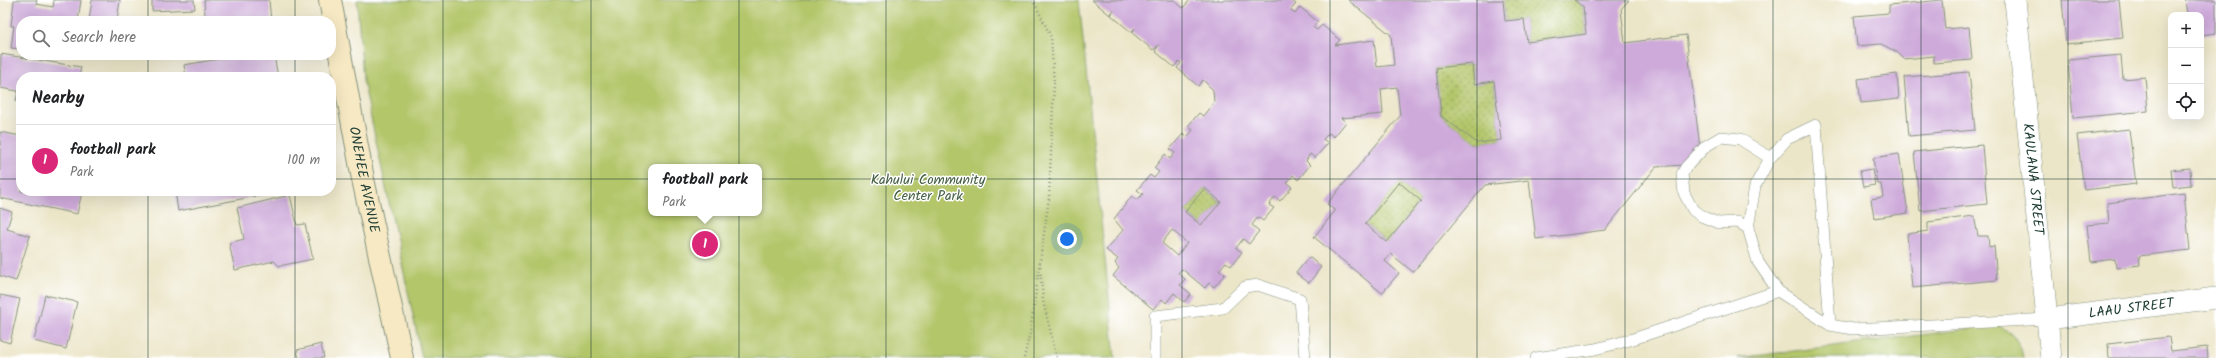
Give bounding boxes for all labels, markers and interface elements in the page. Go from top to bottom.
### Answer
map controls [2168,12,2204,120]
button: + [2168,12,2204,48]
search box [16,16,336,60]
text: Search here [62,26,136,50]
icon: search [30,27,52,49]
button: − [2168,48,2204,84]
button: locate [2168,84,2204,120]
text: Nearby [32,85,84,112]
street label: KAULANA STREET [2016,122,2050,237]
street label: ONEHEE AVENUE [343,125,386,236]
text: football park [70,138,155,162]
text: 1 [43,150,47,171]
text: 100 m [287,150,320,171]
text: Park [70,162,94,183]
popup [648,164,762,216]
text: football park [662,168,748,192]
park label: Kahului Community Center Park [871,169,986,207]
text: Park [662,192,686,213]
pin: 1 [692,229,718,259]
your location [1057,229,1077,249]
street label: LAAU STREET [2087,292,2177,325]

